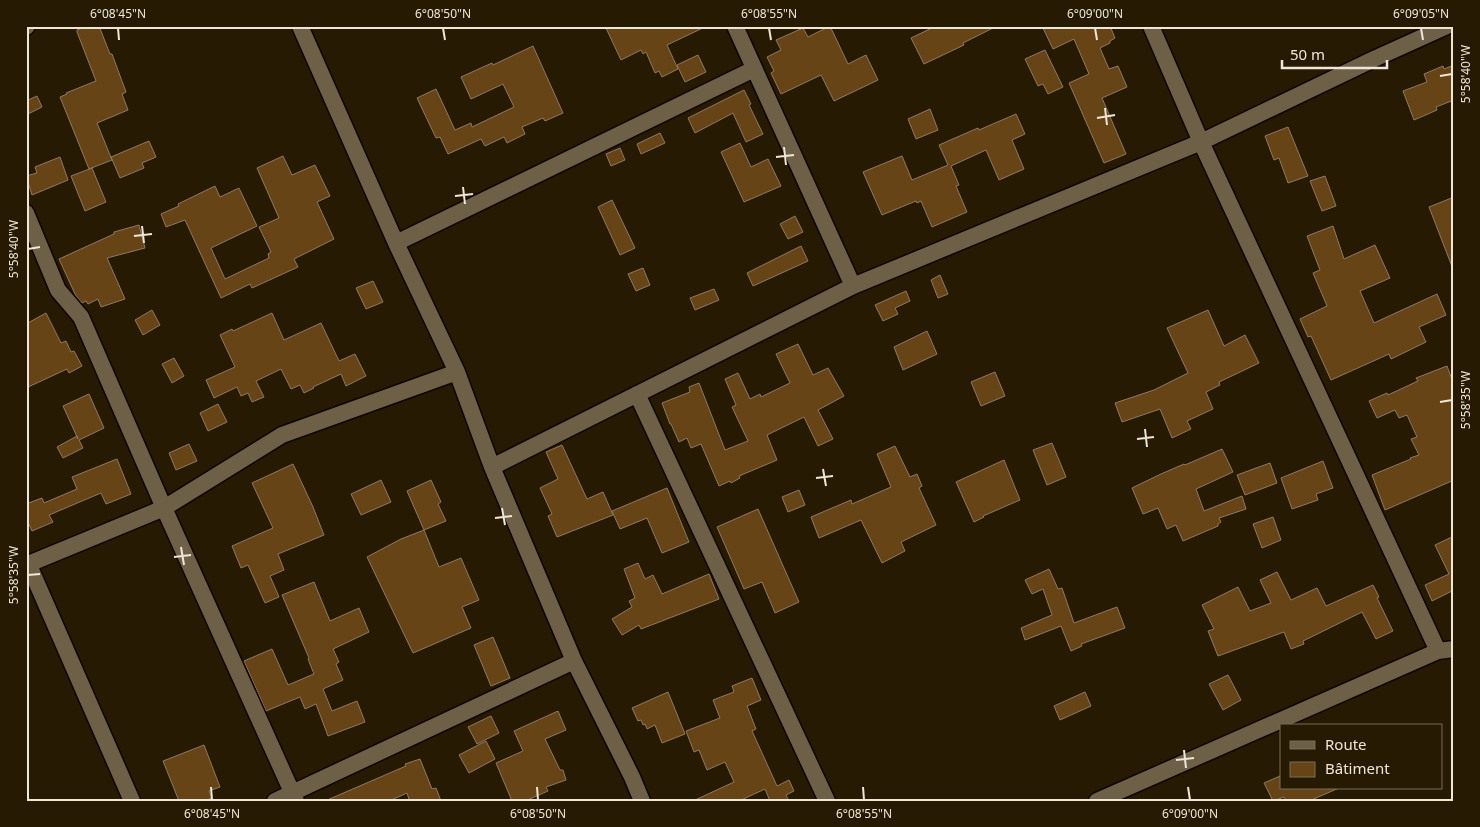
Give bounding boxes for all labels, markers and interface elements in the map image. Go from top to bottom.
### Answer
text: 6°08'45"N [90,5,146,22]
text: 6°08'50"N [415,5,471,22]
text: 6°08'55"N [741,5,797,22]
text: 6°09'00"N [1067,5,1123,22]
text: 6°09'05"N [1393,5,1449,22]
scale bar [1282,38,1388,70]
text: 50 m [1290,44,1325,64]
text: 5°58'40"W [1457,45,1474,103]
text: 5°58'40"W [5,220,22,278]
text: 5°58'35"W [1457,371,1474,429]
text: 5°58'35"W [5,546,22,604]
legend [1280,724,1442,790]
text: Route [1325,734,1367,754]
text: Bâtiment [1325,758,1390,778]
text: 6°08'45"N [184,805,240,822]
text: 6°08'50"N [510,805,566,822]
text: 6°08'55"N [836,805,892,822]
text: 6°09'00"N [1162,805,1218,822]

